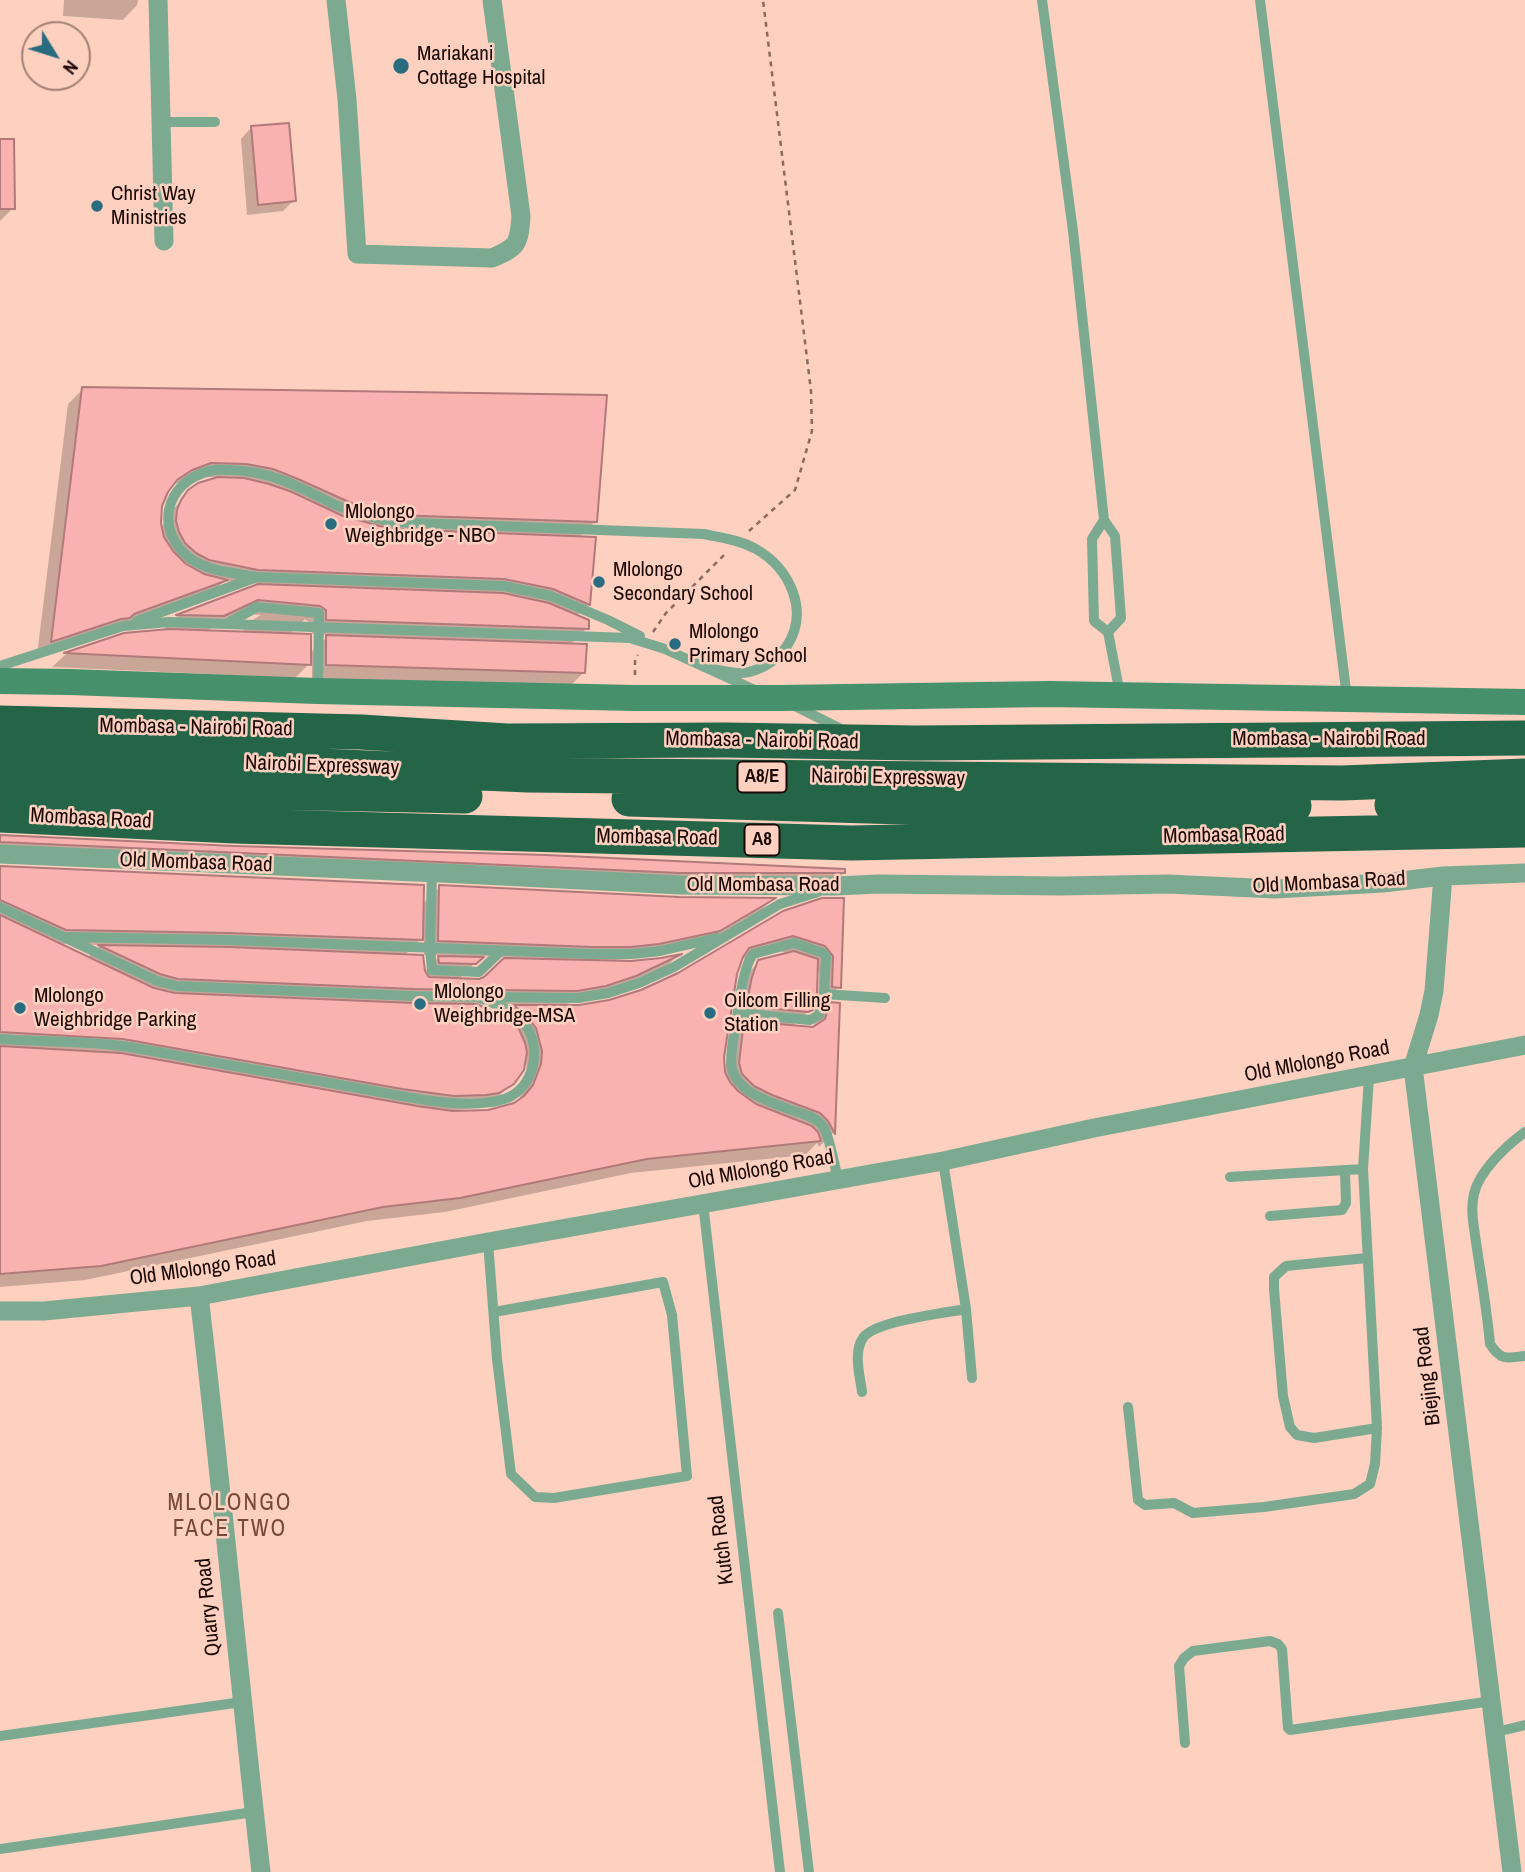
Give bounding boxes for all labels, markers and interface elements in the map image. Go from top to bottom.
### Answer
north arrow [21,21,91,91]
place label: Mariakani Cottage Hospital [417,41,545,91]
text: N [57,55,85,80]
marker: Mariakani Cottage Hospital [391,56,411,76]
place label: Christ Way Ministries [111,181,196,231]
marker: Christ Way Ministries [89,198,105,214]
place label: Mlolongo Weighbridge - NBO [345,499,496,549]
marker: Mlolongo Weighbridge - NBO [323,516,339,532]
place label: Mlolongo Secondary School [613,557,753,607]
marker: Mlolongo Secondary School [591,574,607,590]
place label: Mlolongo Primary School [689,619,807,669]
marker: Mlolongo Primary School [667,636,683,652]
street label: Mombasa - Nairobi Road [99,714,293,742]
street label: Mombasa - Nairobi Road [1232,726,1426,752]
street label: Mombasa - Nairobi Road [665,727,859,755]
street label: Nairobi Expressway [245,751,399,781]
road number: A8/E [738,762,786,792]
street label: Nairobi Expressway [811,764,965,792]
street label: Mombasa Road [30,803,152,835]
street label: Mombasa Road [1163,822,1285,850]
street label: Mombasa Road [596,824,718,852]
road number: A8 [744,824,780,856]
street label: Old Mombasa Road [119,848,273,878]
street label: Old Mombasa Road [1252,866,1406,900]
street label: Old Mombasa Road [686,872,840,898]
place label: Mlolongo Weighbridge-MSA [434,979,575,1029]
place label: Mlolongo Weighbridge Parking [34,983,196,1033]
place label: Oilcom Filling Station [724,988,830,1038]
marker: Mlolongo Weighbridge-MSA [412,996,428,1012]
marker: Mlolongo Weighbridge Parking [12,1000,28,1016]
marker: Oilcom Filling Station [702,1005,718,1021]
street label: Old Mlolongo Road [1242,1036,1392,1088]
street label: Old Mlolongo Road [686,1145,836,1195]
street label: Old Mlolongo Road [128,1246,278,1292]
street label: Biejing Road [1409,1325,1447,1427]
district label: MLOLONGO FACE TWO [169,1490,291,1544]
street label: Kutch Road [704,1494,740,1586]
street label: Quarry Road [191,1557,227,1657]

